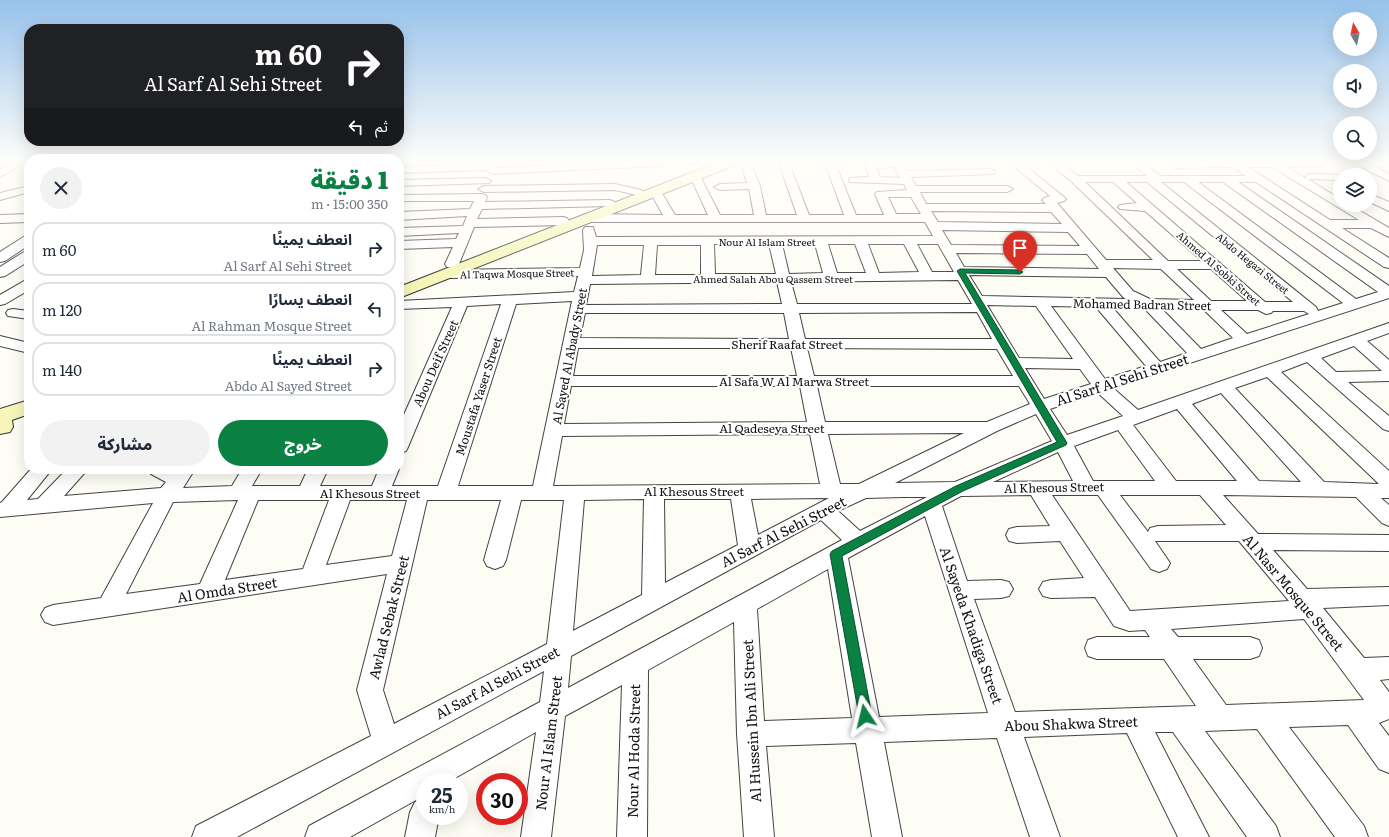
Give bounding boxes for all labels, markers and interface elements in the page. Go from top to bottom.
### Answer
north arrow [1333,12,1377,56]
map controls [1333,12,1377,212]
text: 60 m [255,32,322,74]
icon: right [336,40,388,92]
button: sound [1333,64,1377,108]
text: Al Sarf Al Sehi Street [144,70,322,97]
text: ثم [375,114,388,137]
icon: left [345,116,367,138]
button: search [1333,116,1377,160]
text: 1 دقيقة [310,161,388,196]
button: close [40,167,82,209]
button: layers [1333,168,1377,212]
text: 350 m · 15:00 [311,194,388,213]
text: انعطف يمينًا [272,227,352,250]
street label: Ahmed Al Sobki Street [1174,227,1264,309]
street label: Abdo Hegazi Street [1213,229,1293,297]
pin [1003,231,1037,272]
street label: Nour Al Islam Street [719,234,816,249]
icon: arrive [1009,237,1031,259]
text: 60 m [42,238,76,261]
icon: right [364,238,386,260]
text: Al Sarf Al Sehi Street [224,256,352,275]
street label: Al Taqwa Mosque Street [460,265,574,281]
street label: Ahmed Salah Abou Qassem Street [693,271,853,286]
street label: Al Sayed Al Abady Street [547,286,591,426]
text: انعطف يسارًا [268,287,352,310]
street label: Mohamed Badran Street [1072,294,1212,314]
text: 120 m [42,298,82,321]
icon: left [364,298,386,320]
text: Al Rahman Mosque Street [192,316,352,335]
street label: Abou Deif Street [408,316,462,409]
street label: Moustafa Yaser Street [450,334,506,458]
street label: Sherif Raafat Street [731,335,843,353]
text: انعطف يمينًا [272,347,352,370]
street label: Al Sarf Al Sehi Street [1053,348,1191,410]
text: 140 m [42,358,82,381]
icon: right [364,358,386,380]
street label: Al Safa W Al Marwa Street [719,372,869,390]
text: Abdo Al Sayed Street [225,376,352,395]
street label: Al Qadeseya Street [719,419,825,437]
button: مشاركة [40,420,210,466]
button: خروج [218,420,388,466]
street label: Al Khesous Street [1004,477,1104,497]
street label: Al Khesous Street [644,482,744,500]
street label: Al Khesous Street [320,484,420,502]
street label: Al Sarf Al Sehi Street [717,491,849,571]
street label: Al Nasr Mosque Street [1239,529,1349,655]
street label: Al Sayeda Khadiga Street [936,544,1008,707]
street label: Awlad Sebak Street [363,553,413,681]
street label: Al Omda Street [176,571,279,607]
street label: Al Hussein Ibn Ali Street [737,639,765,803]
street label: Al Sarf Al Sehi Street [431,641,563,723]
street label: Nour Al Islam Street [530,674,566,812]
street label: Nour Al Hoda Street [622,684,644,818]
position arrow [844,695,886,737]
street label: Abou Shakwa Street [1004,711,1139,735]
speed limit sign: 30 [476,773,528,825]
text: 25 [431,779,453,809]
text: km/h [429,801,455,816]

